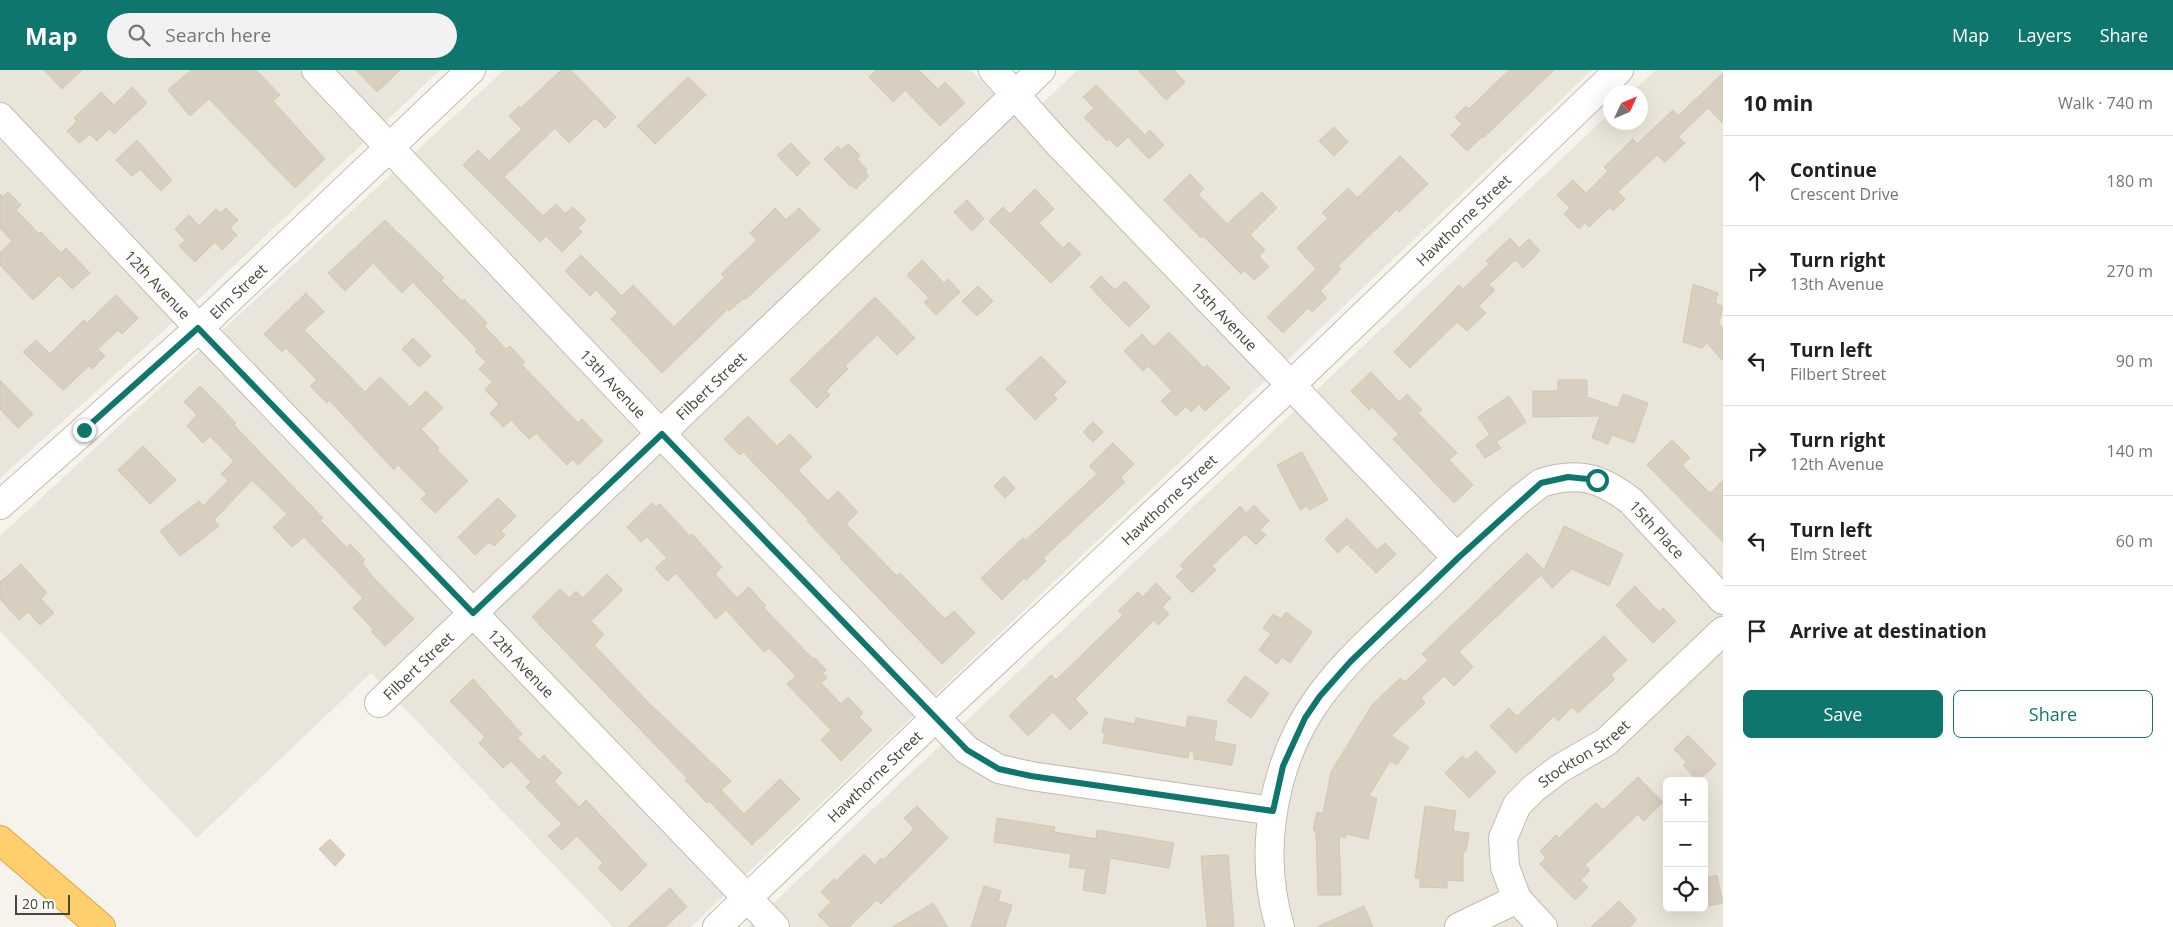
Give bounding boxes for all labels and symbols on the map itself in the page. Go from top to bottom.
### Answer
north arrow [1603,85,1648,130]
street label: Hawthorne Street [1411,170,1515,270]
street label: 12th Avenue [120,245,195,323]
street label: Elm Street [205,259,271,323]
street label: 15th Avenue [1187,278,1262,355]
street label: 13th Avenue [576,345,651,422]
street label: Filbert Street [671,347,750,424]
route end [73,419,96,442]
street label: Hawthorne Street [1117,450,1221,549]
route start [1586,469,1609,492]
street label: 15th Place [1625,496,1689,563]
street label: 12th Avenue [484,625,559,702]
street label: Filbert Street [378,627,458,704]
street label: Stockton Street [1534,715,1634,792]
street label: Hawthorne Street [823,726,926,826]
scale bar [15,892,70,915]

